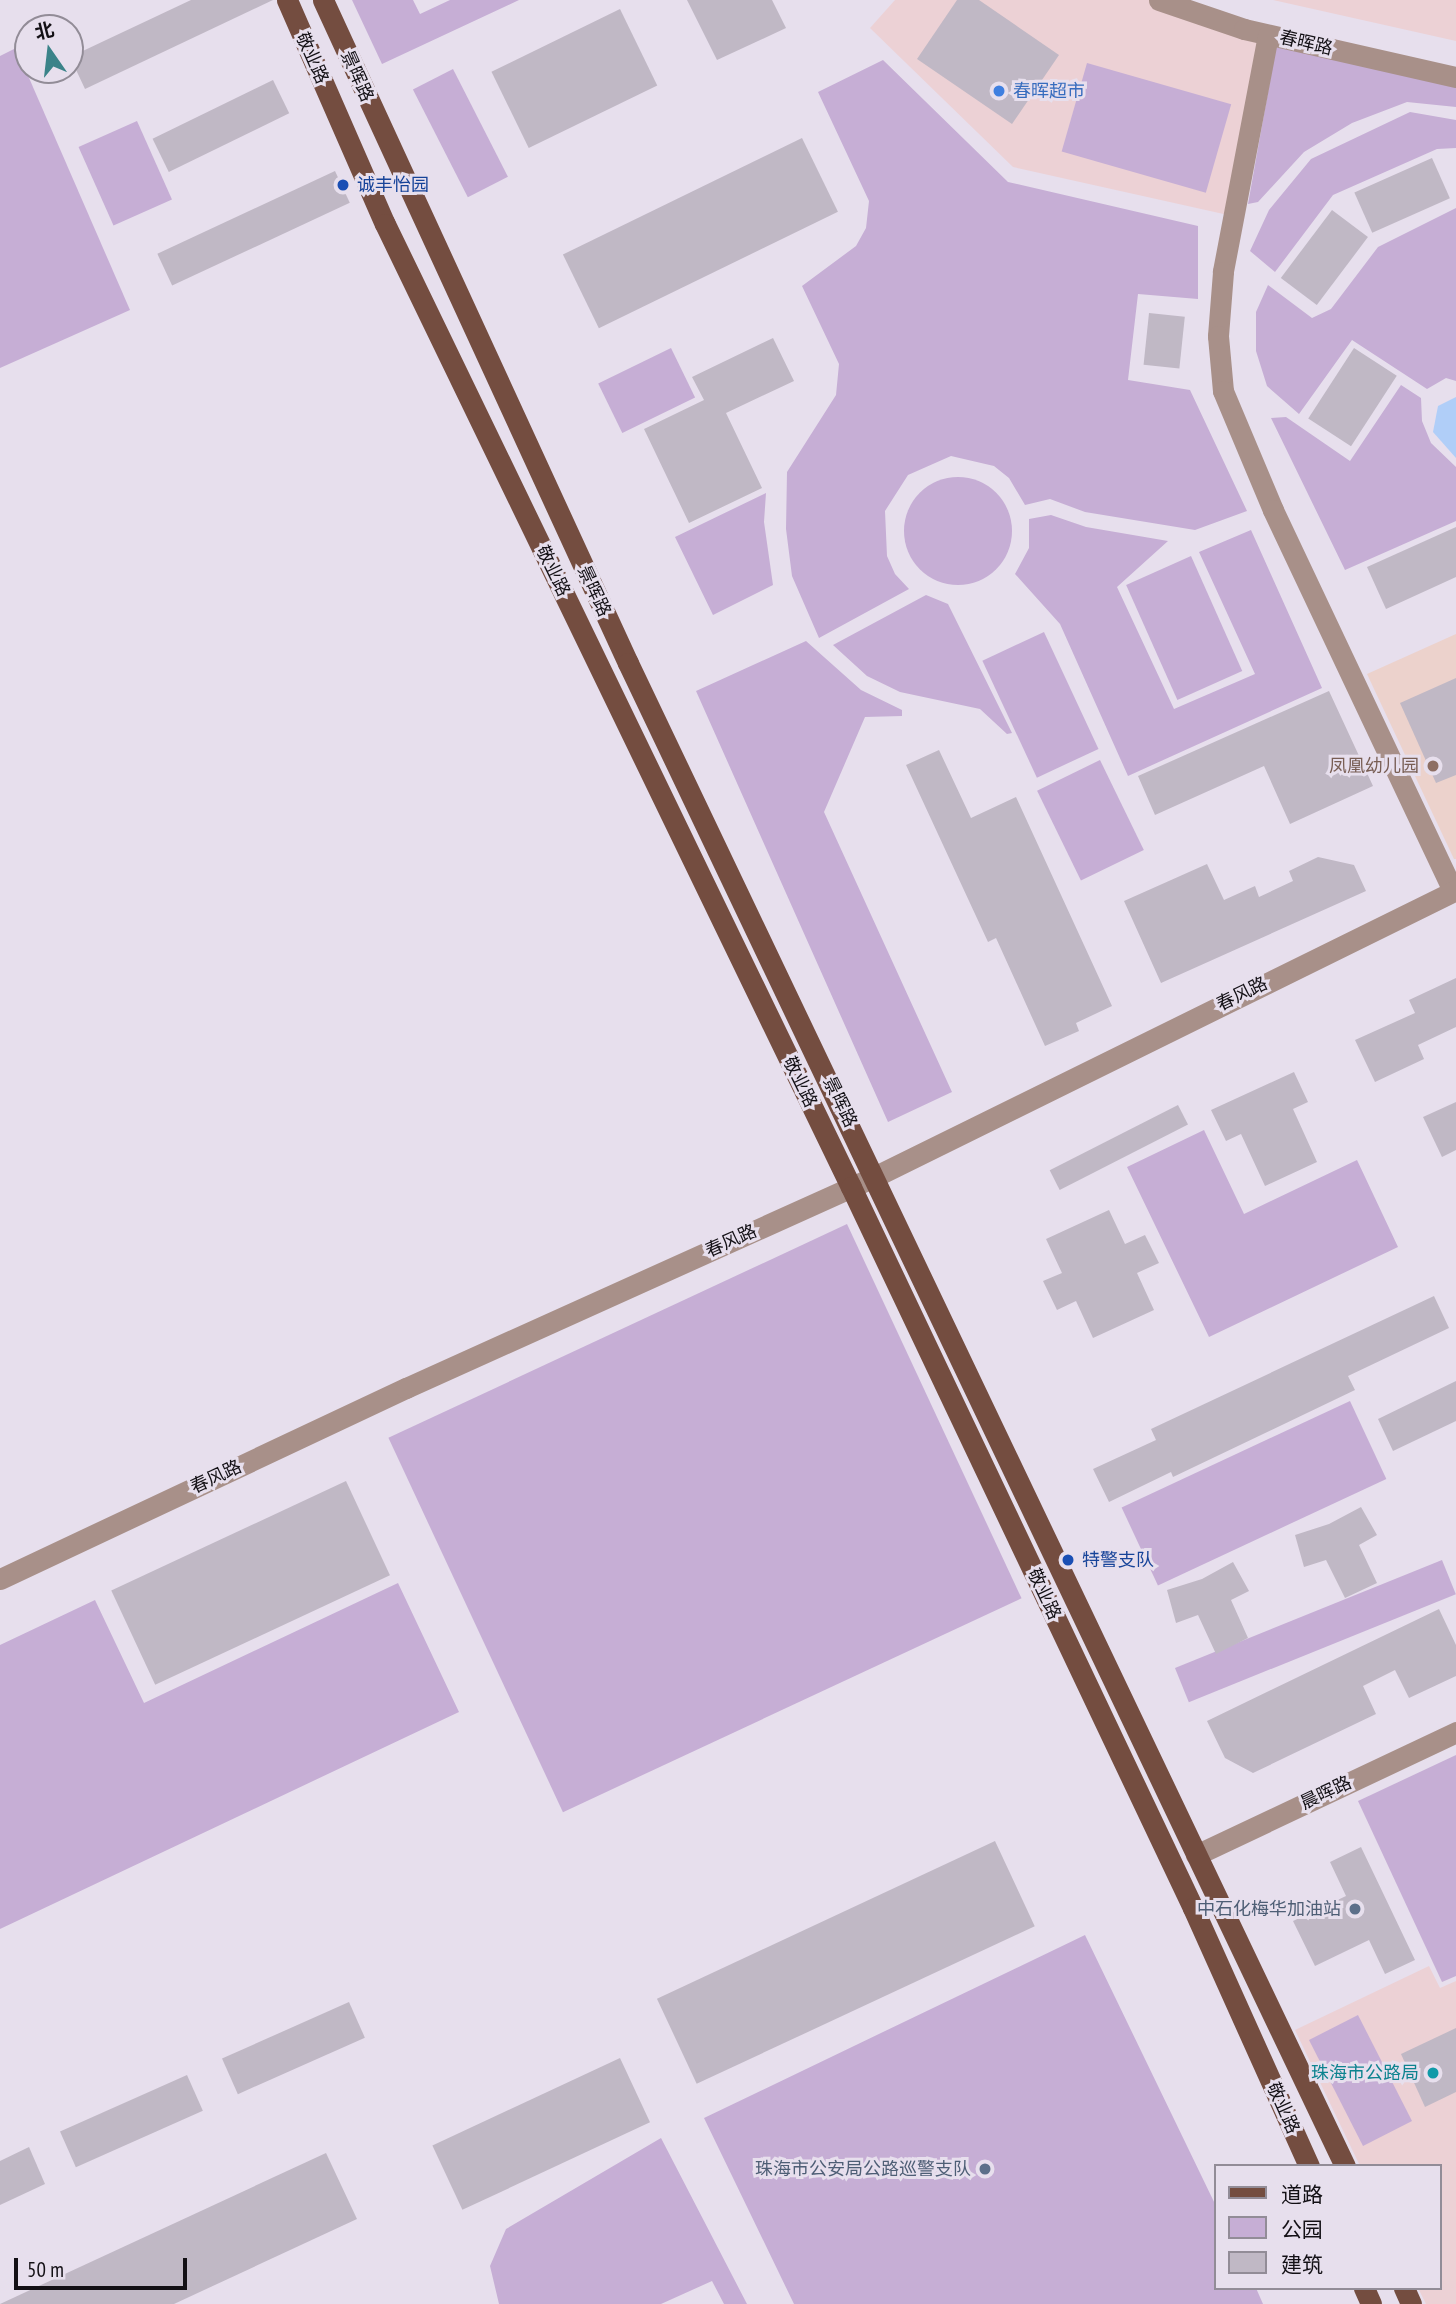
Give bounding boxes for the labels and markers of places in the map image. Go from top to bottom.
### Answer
place label: 春晖超市 [1013,80,1085,102]
marker: 春晖超市 [991,83,1007,99]
place label: 诚丰怡园 [357,174,429,196]
marker: 诚丰怡园 [335,177,351,193]
place label: 凤凰幼儿园 [1329,755,1419,777]
marker: 凤凰幼儿园 [1425,758,1441,774]
place label: 特警支队 [1082,1549,1154,1571]
marker: 特警支队 [1060,1552,1076,1568]
place label: 中石化梅华加油站 [1197,1898,1341,1920]
marker: 中石化梅华加油站 [1347,1901,1363,1917]
place label: 珠海市公路局 [1311,2062,1419,2084]
marker: 珠海市公路局 [1425,2065,1441,2081]
place label: 珠海市公安局公路巡警支队 [755,2158,971,2180]
marker: 珠海市公安局公路巡警支队 [977,2161,993,2177]

